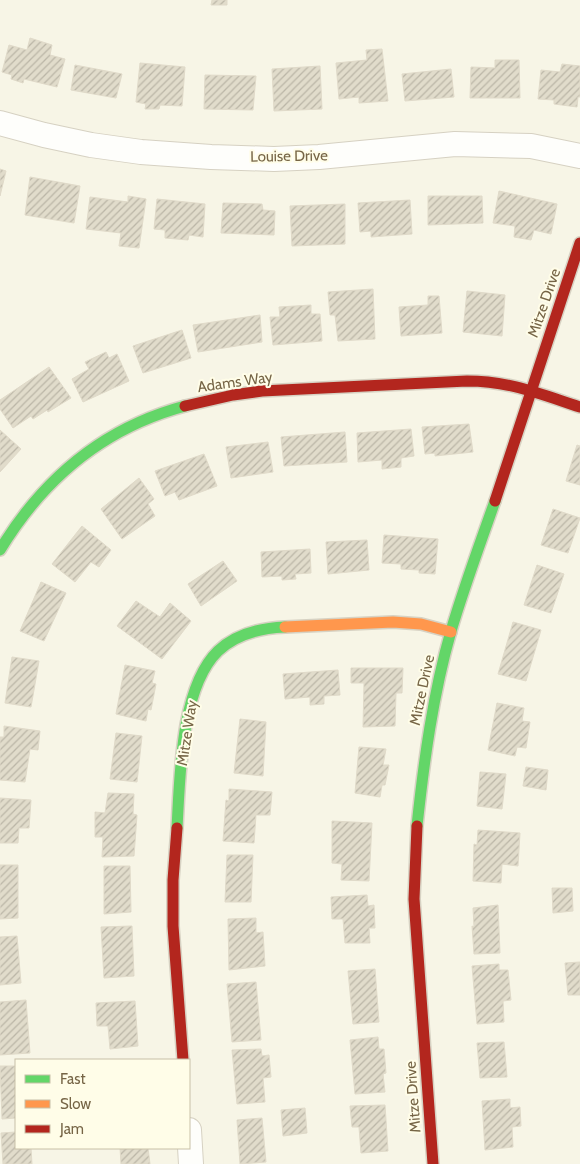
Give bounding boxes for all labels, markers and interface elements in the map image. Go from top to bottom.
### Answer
street label: Louise Drive [250,146,328,166]
street label: Mitze Drive [524,266,564,340]
street label: Adams Way [196,368,274,396]
street label: Mitze Drive [406,653,438,727]
street label: Mitze Way [173,698,201,767]
legend [15,1059,190,1149]
street label: Mitze Drive [401,1060,424,1133]
text: Fast [60,1070,85,1088]
text: Slow [60,1095,91,1113]
text: Jam [59,1120,84,1138]

